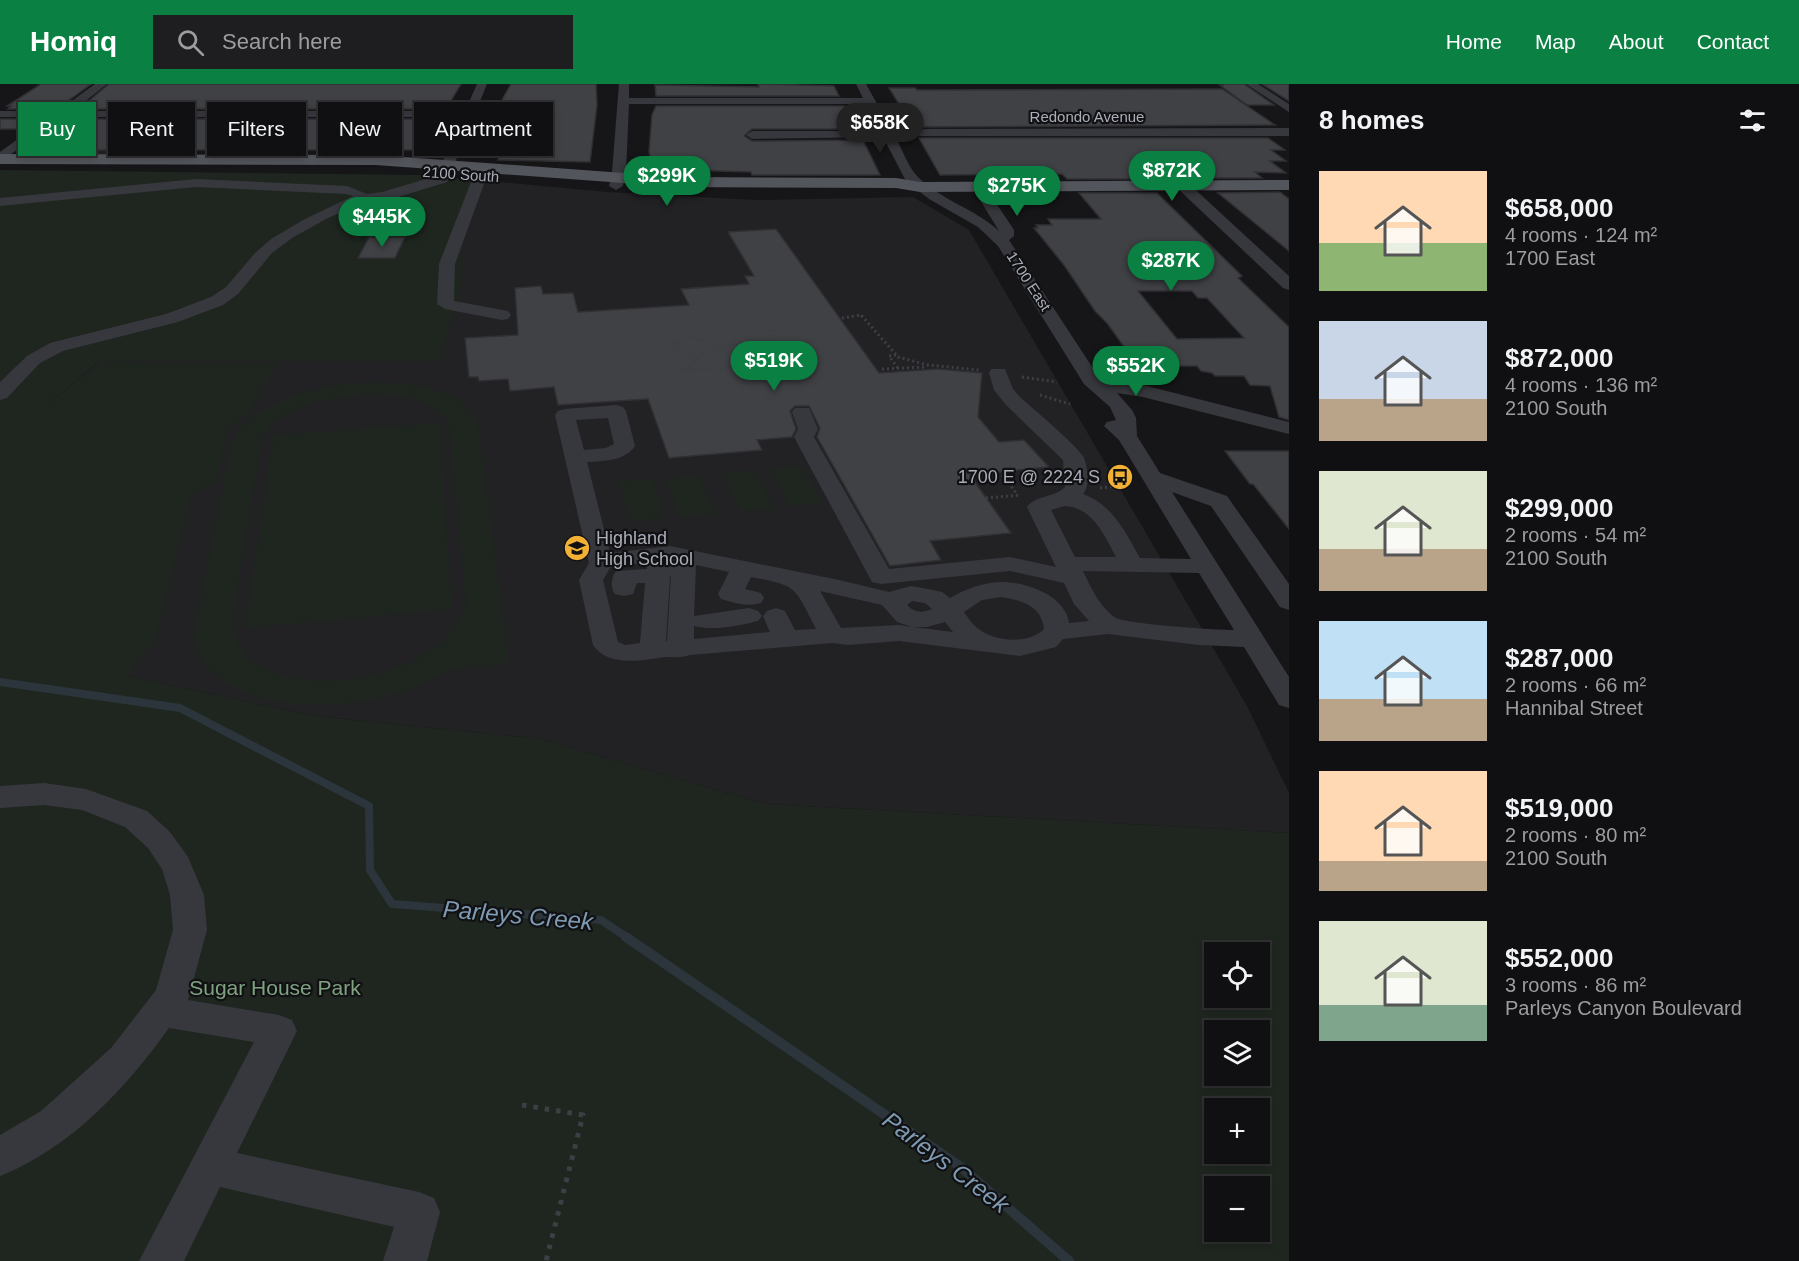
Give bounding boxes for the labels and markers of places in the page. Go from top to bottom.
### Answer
pin: $658K [838,103,922,154]
pin: $872K [1130,151,1214,202]
pin: $299K [625,156,709,207]
pin: $275K [975,166,1059,217]
pin: $445K [340,197,424,248]
pin: $287K [1129,241,1213,292]
pin: $519K [732,341,816,392]
pin: $552K [1094,346,1178,397]
bus stop icon: 1700 E @ 2224 S [1105,462,1135,492]
place label: 1700 E @ 2224 S [958,467,1100,487]
place label: Highland High School [596,528,693,569]
school or university icon: Highland High School [562,533,592,563]

